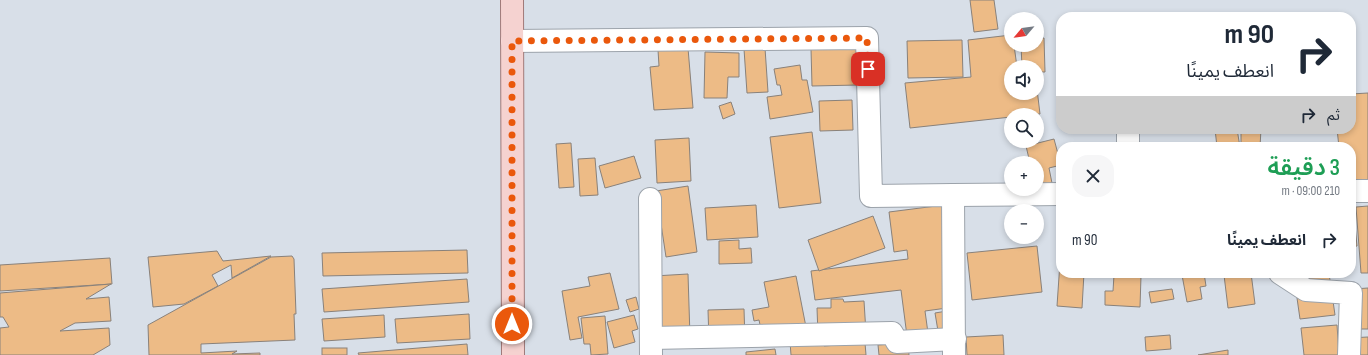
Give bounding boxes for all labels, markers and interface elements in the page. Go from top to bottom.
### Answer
north arrow [1004,12,1044,52]
map controls [1004,12,1044,244]
text: 90 m [1224,18,1274,51]
icon: right [1288,28,1340,80]
pin [851,52,885,86]
icon: arrive [857,58,879,80]
button: sound [1004,60,1044,100]
text: انعطف يمينًا [1186,61,1274,82]
icon: right [1297,104,1319,126]
text: ثم [1327,106,1340,125]
button: search [1004,108,1044,148]
text: 3 دقيقة [1268,153,1340,182]
button: close [1072,155,1114,197]
button: + [1004,156,1044,196]
text: 210 m · 09:00 [1282,183,1340,199]
button: − [1004,204,1044,244]
icon: right [1318,229,1340,251]
text: 90 m [1072,231,1097,250]
text: انعطف يمينًا [1227,231,1306,250]
position arrow [491,303,533,345]

